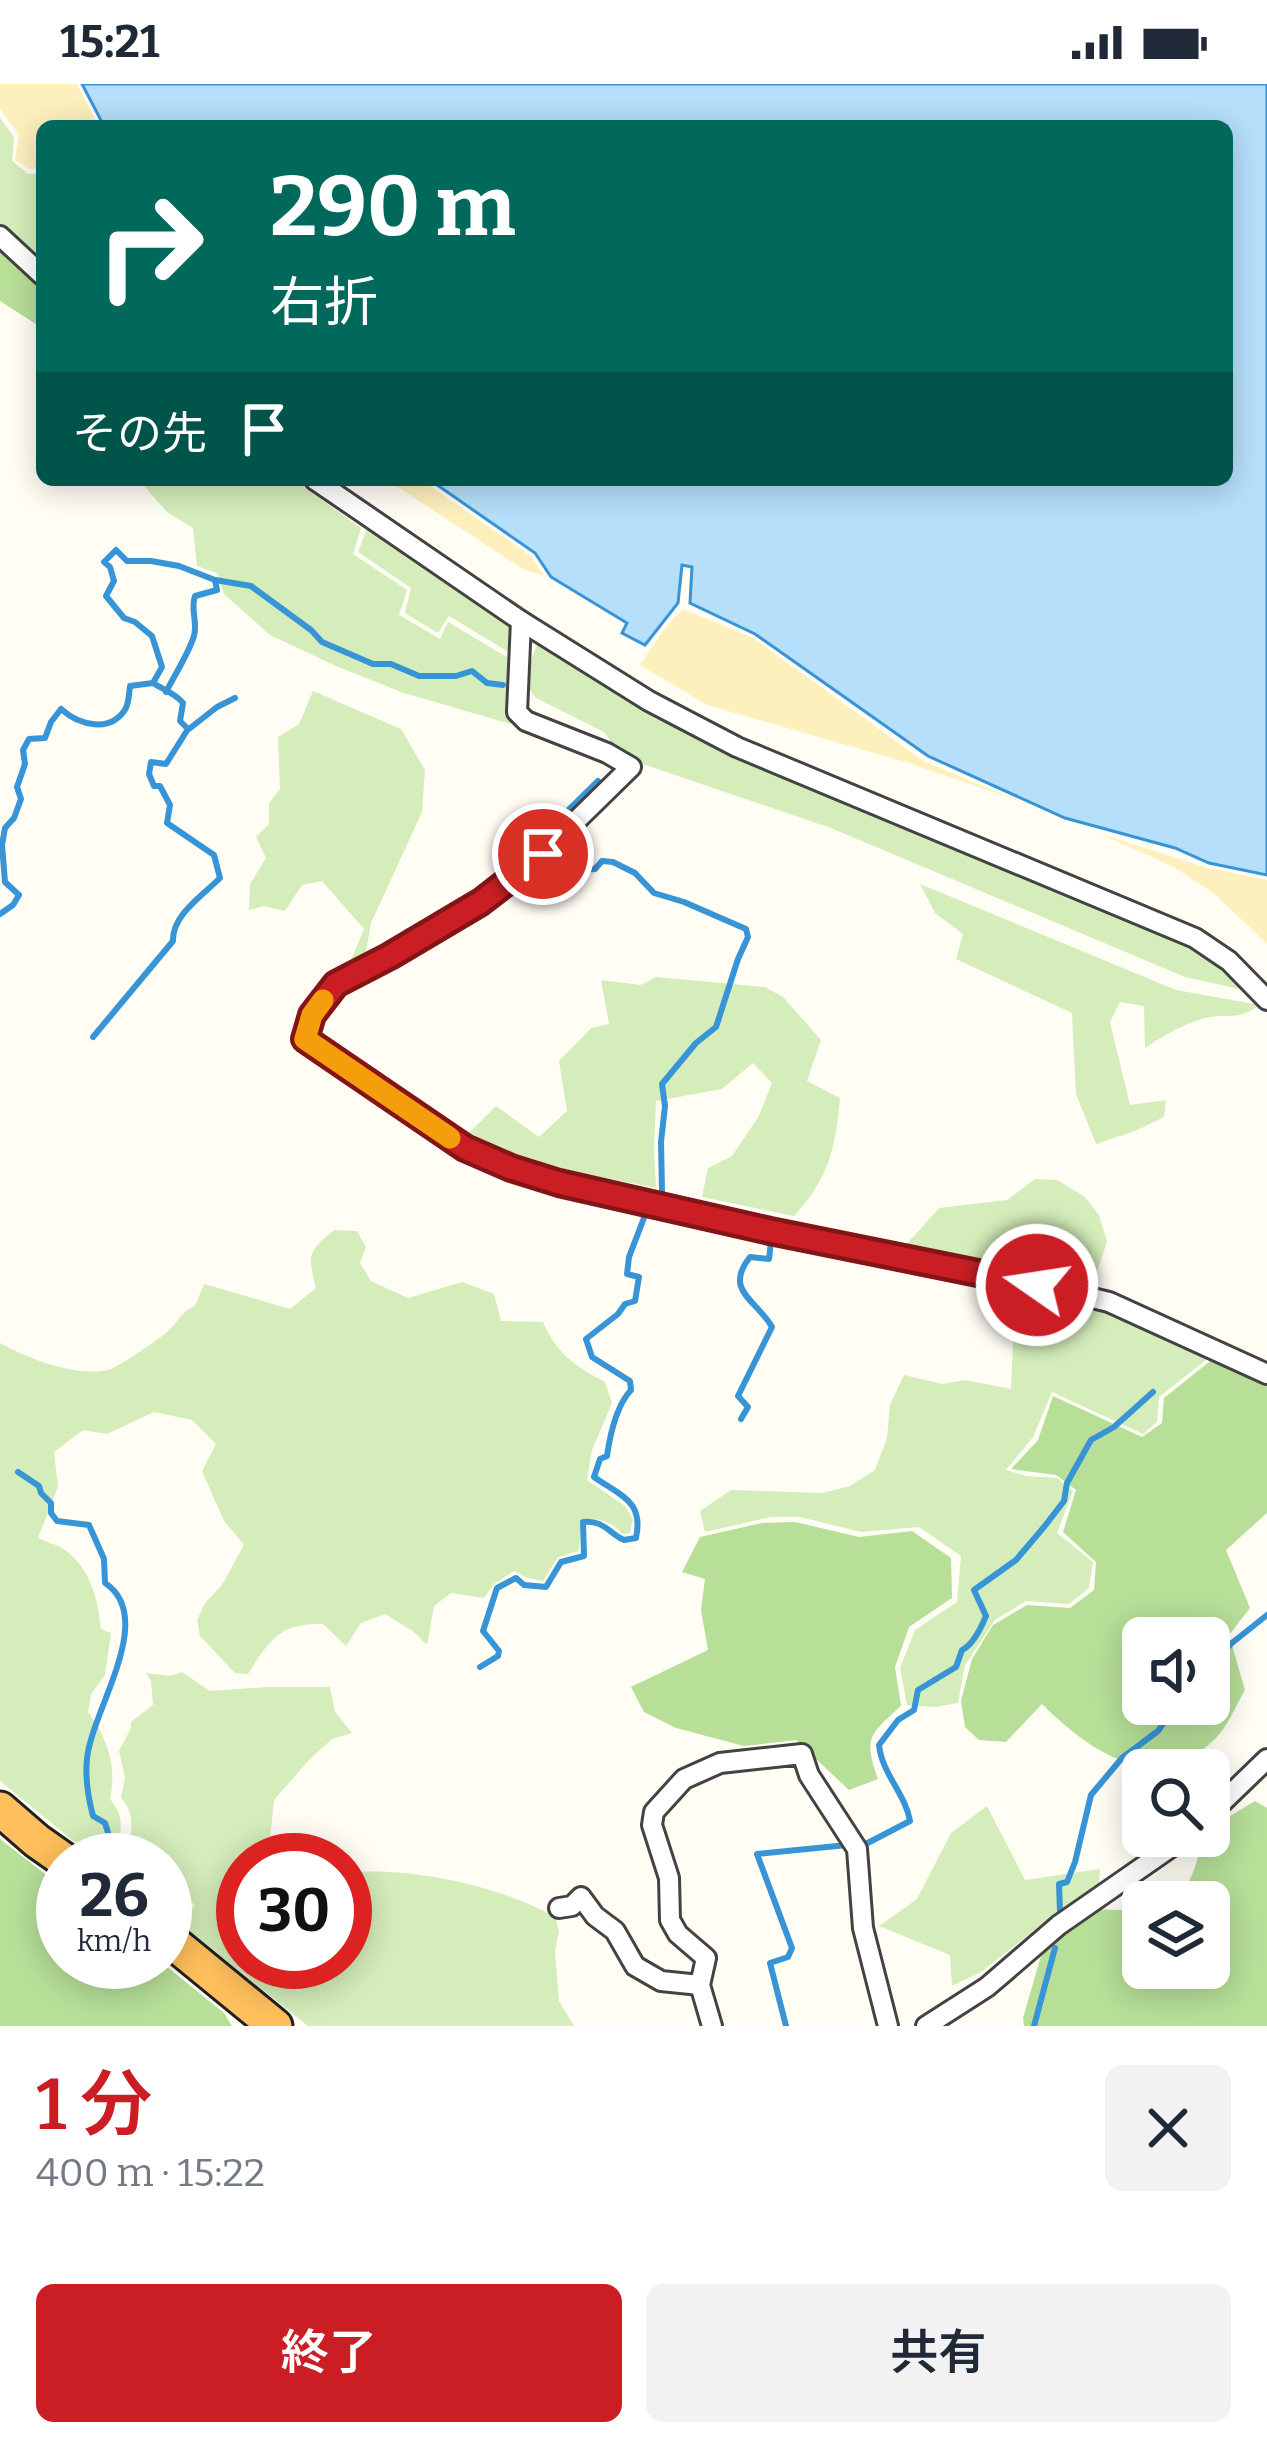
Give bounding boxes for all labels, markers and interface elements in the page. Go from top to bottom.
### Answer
text: 15:21 [60,15,159,69]
text: 290 m [270,156,516,257]
icon: right [72,168,228,324]
text: 右折 [270,271,378,335]
icon: arrive [231,396,297,462]
text: その先 [72,407,207,461]
pin [492,803,594,905]
icon: arrive [510,821,576,887]
position arrow [974,1222,1100,1348]
map controls [1122,1617,1230,1989]
button: sound [1122,1617,1230,1725]
button: search [1122,1749,1230,1857]
speed limit sign: 30 [216,1833,372,1989]
text: 26 [79,1860,149,1932]
button: layers [1122,1881,1230,1989]
text: km/h [77,1923,151,1959]
text: 1 分 [36,2062,152,2148]
button: close [1105,2065,1231,2191]
text: 400 m · 15:22 [36,2150,265,2196]
button: 終了 [36,2284,622,2422]
button: 共有 [646,2284,1231,2422]

